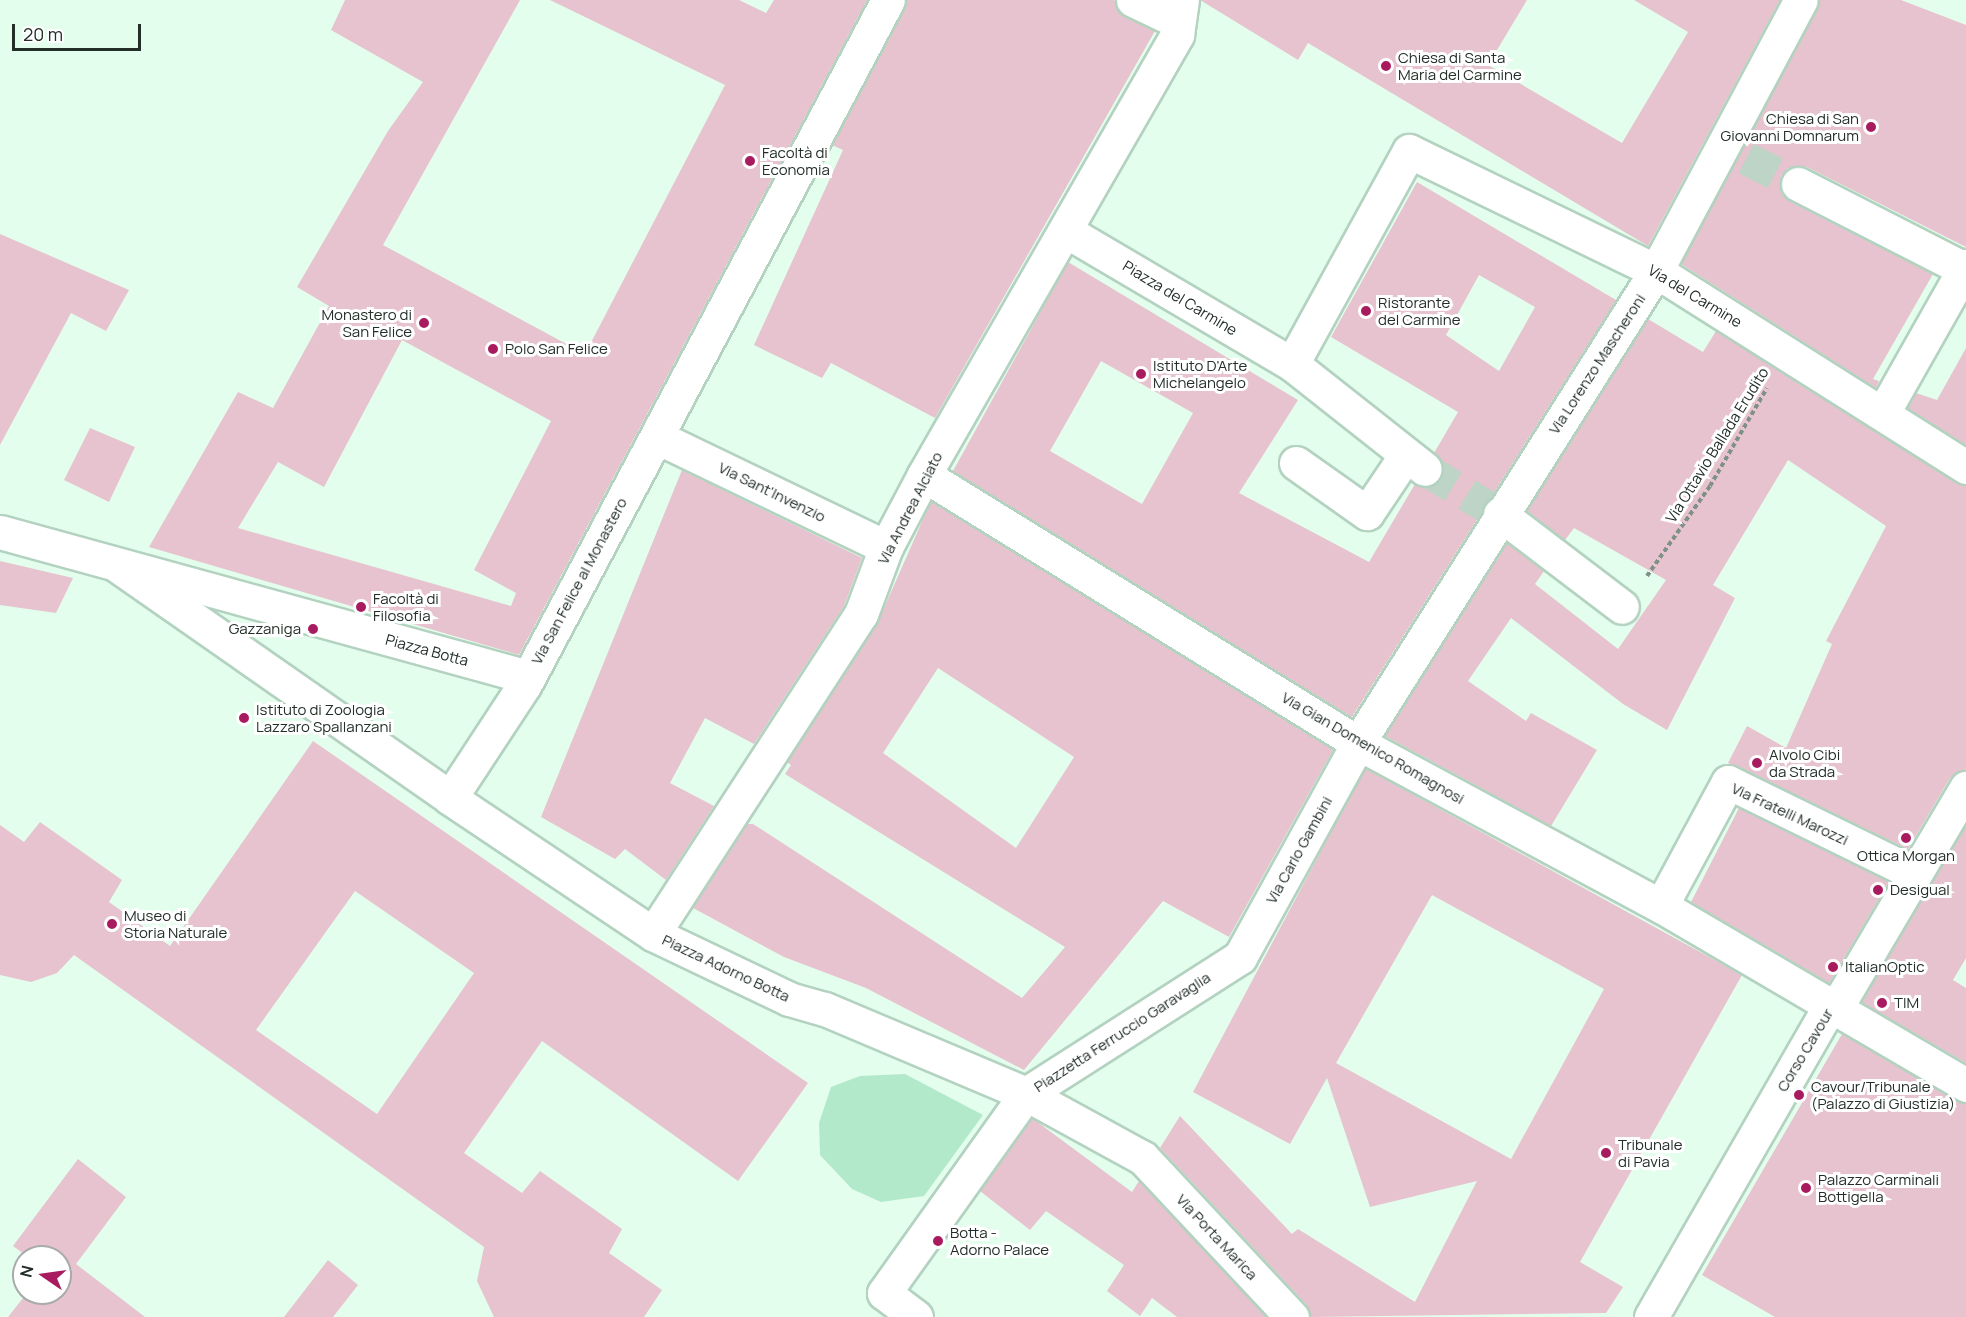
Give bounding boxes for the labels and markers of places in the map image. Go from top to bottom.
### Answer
place label: Chiesa di Santa Maria del Carmine [1398,48,1522,83]
marker: Chiesa di Santa Maria del Carmine [1379,59,1393,73]
place label: Chiesa di San Giovanni Domnarum [1721,109,1859,144]
marker: Chiesa di San Giovanni Domnarum [1864,120,1878,134]
place label: Facoltà di Economia [762,143,830,178]
marker: Facoltà di Economia [743,154,757,168]
place label: Ristorante del Carmine [1378,293,1460,328]
marker: Ristorante del Carmine [1359,304,1373,318]
place label: Monastero di San Felice [321,305,412,340]
marker: Monastero di San Felice [417,316,431,330]
place label: Polo San Felice [505,340,608,358]
marker: Polo San Felice [486,342,500,356]
place label: Istituto D'Arte Michelangelo [1153,356,1247,391]
marker: Istituto D'Arte Michelangelo [1134,367,1148,381]
place label: Facoltà di Filosofia [373,589,439,624]
marker: Facoltà di Filosofia [354,600,368,614]
place label: Gazzaniga [229,620,301,638]
marker: Gazzaniga [306,622,320,636]
place label: Istituto di Zoologia Lazzaro Spallanzani [256,700,392,735]
marker: Istituto di Zoologia Lazzaro Spallanzani [237,711,251,725]
place label: Alvolo Cibi da Strada [1769,745,1840,780]
marker: Alvolo Cibi da Strada [1750,756,1764,770]
marker: Ottica Morgan [1899,831,1913,845]
place label: Ottica Morgan [1857,847,1955,865]
place label: Desigual [1890,881,1950,899]
marker: Desigual [1871,883,1885,897]
place label: Museo di Storia Naturale [124,906,227,941]
marker: Museo di Storia Naturale [105,917,119,931]
place label: ItalianOptic [1845,958,1925,976]
marker: ItalianOptic [1826,960,1840,974]
place label: TIM [1894,994,1919,1012]
marker: TIM [1875,996,1889,1010]
place label: Cavour/Tribunale (Palazzo di Giustizia) [1811,1077,1955,1112]
marker: Cavour/Tribunale (Palazzo di Giustizia) [1792,1088,1806,1102]
place label: Tribunale di Pavia [1618,1135,1682,1170]
marker: Tribunale di Pavia [1599,1146,1613,1160]
place label: Palazzo Carminali Bottigella [1818,1170,1939,1205]
marker: Palazzo Carminali Bottigella [1799,1181,1813,1195]
place label: Botta - Adorno Palace [950,1223,1049,1258]
marker: Botta - Adorno Palace [931,1234,945,1248]

